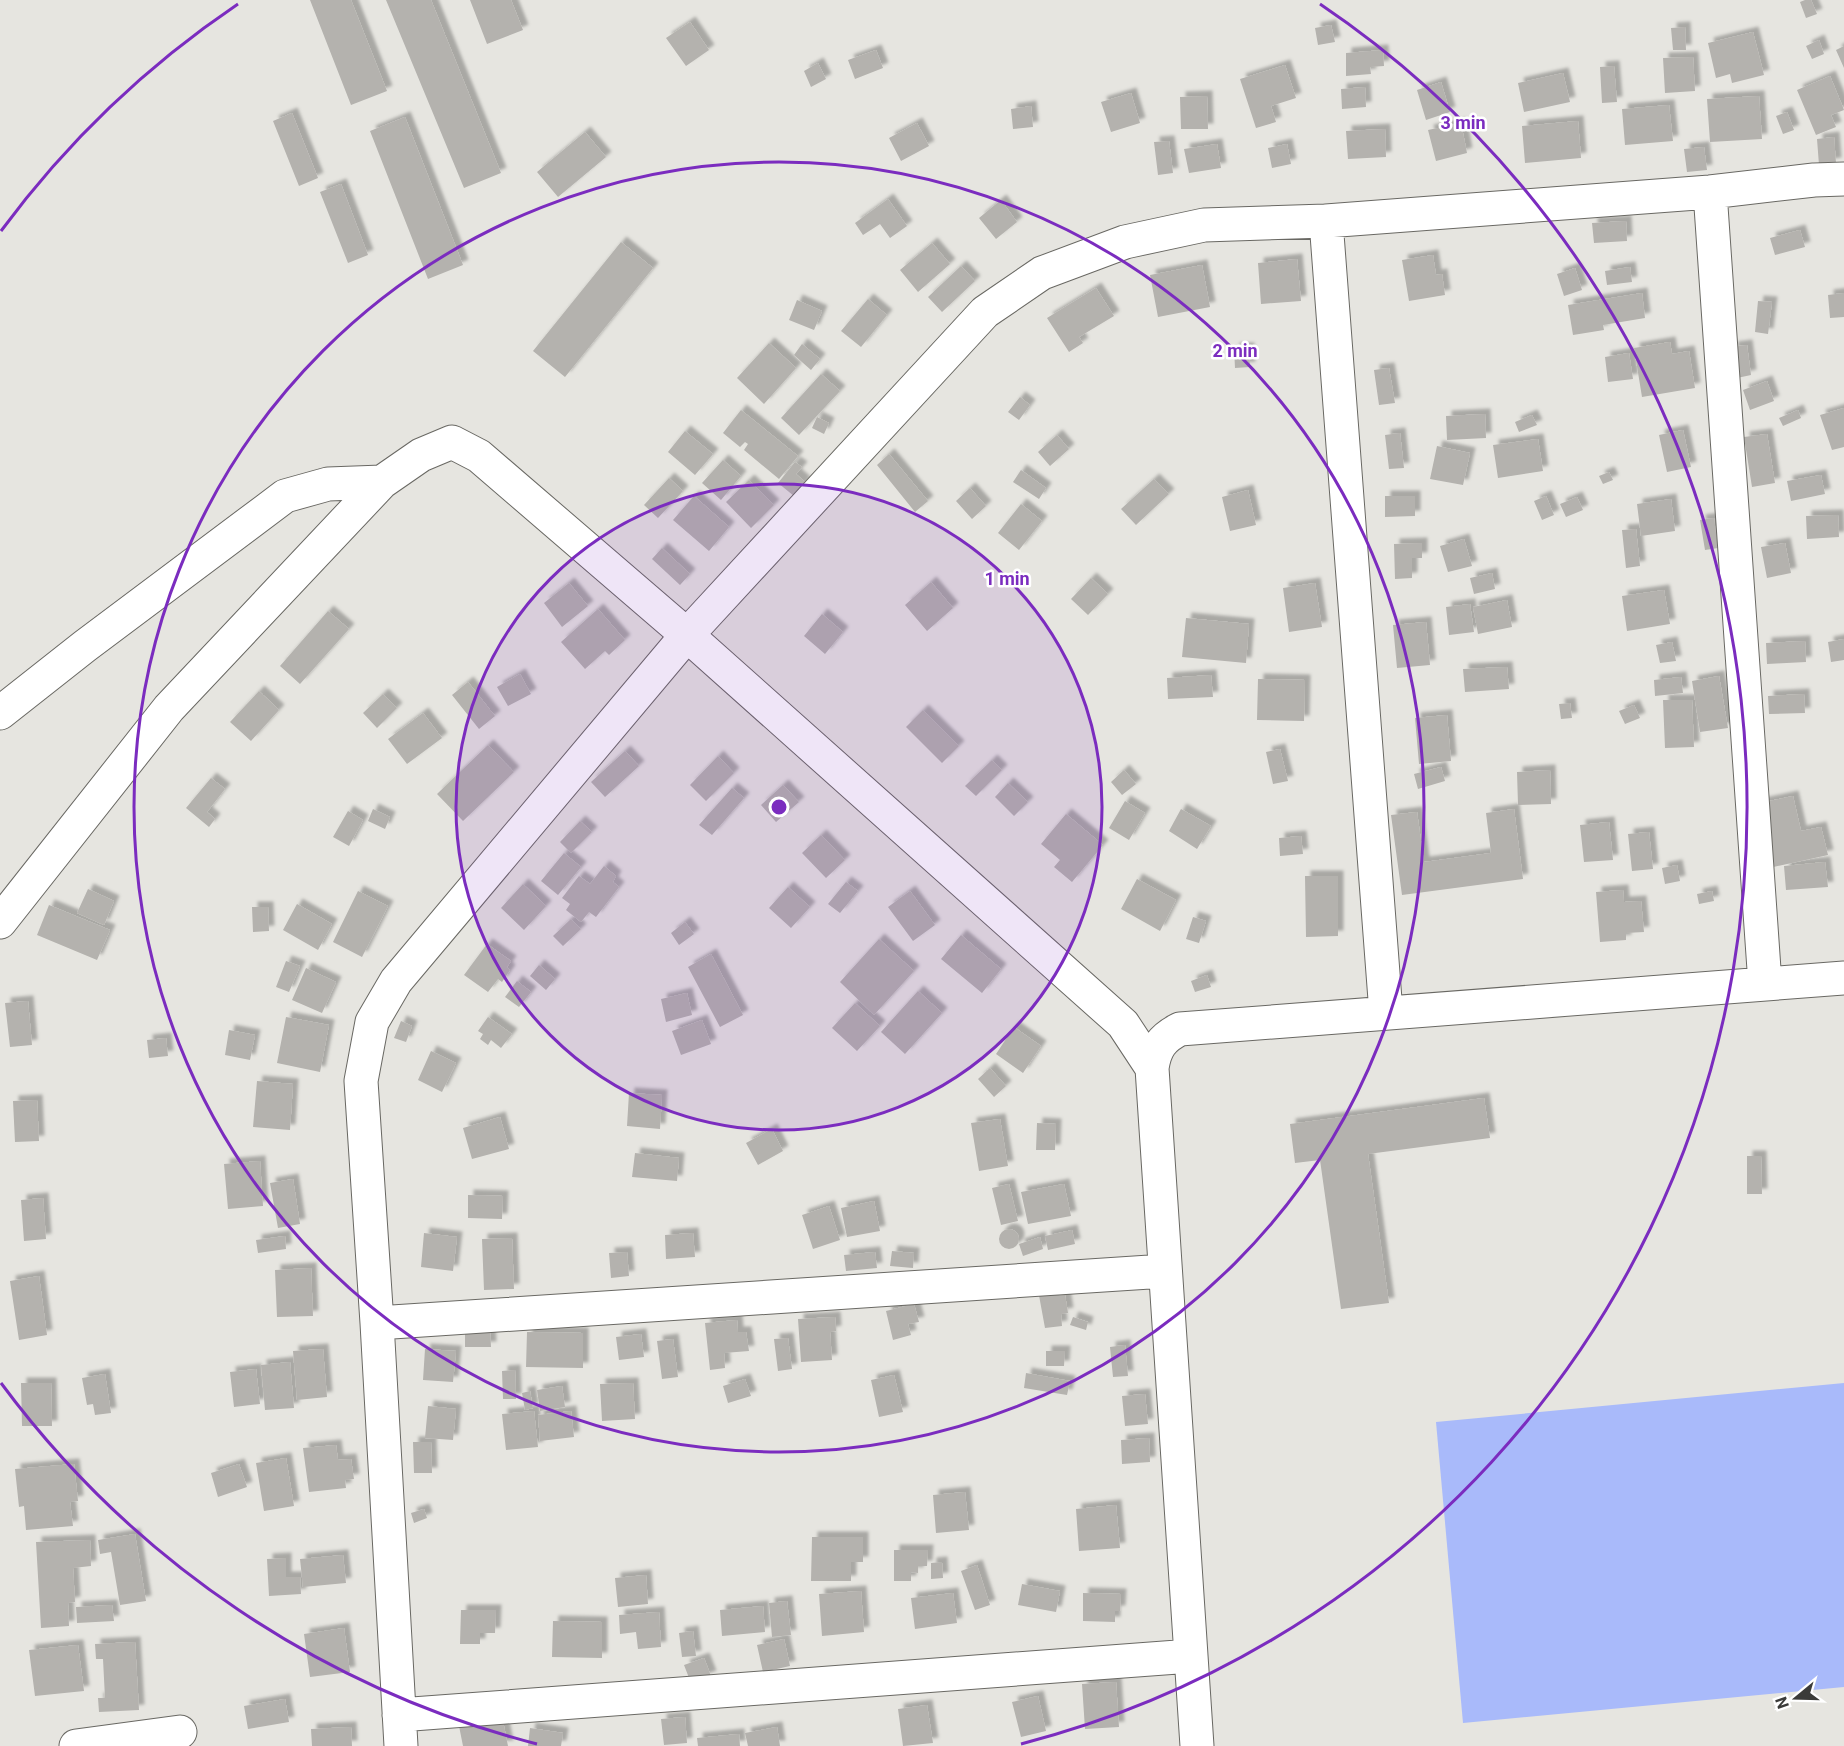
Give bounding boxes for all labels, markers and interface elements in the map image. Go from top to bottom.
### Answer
text: 3 min [1440,112,1486,133]
text: 2 min [1212,340,1258,361]
text: 1 min [984,568,1030,589]
centre of rings [769,797,789,817]
north arrow [1766,1668,1826,1728]
text: N [1771,1694,1793,1711]

